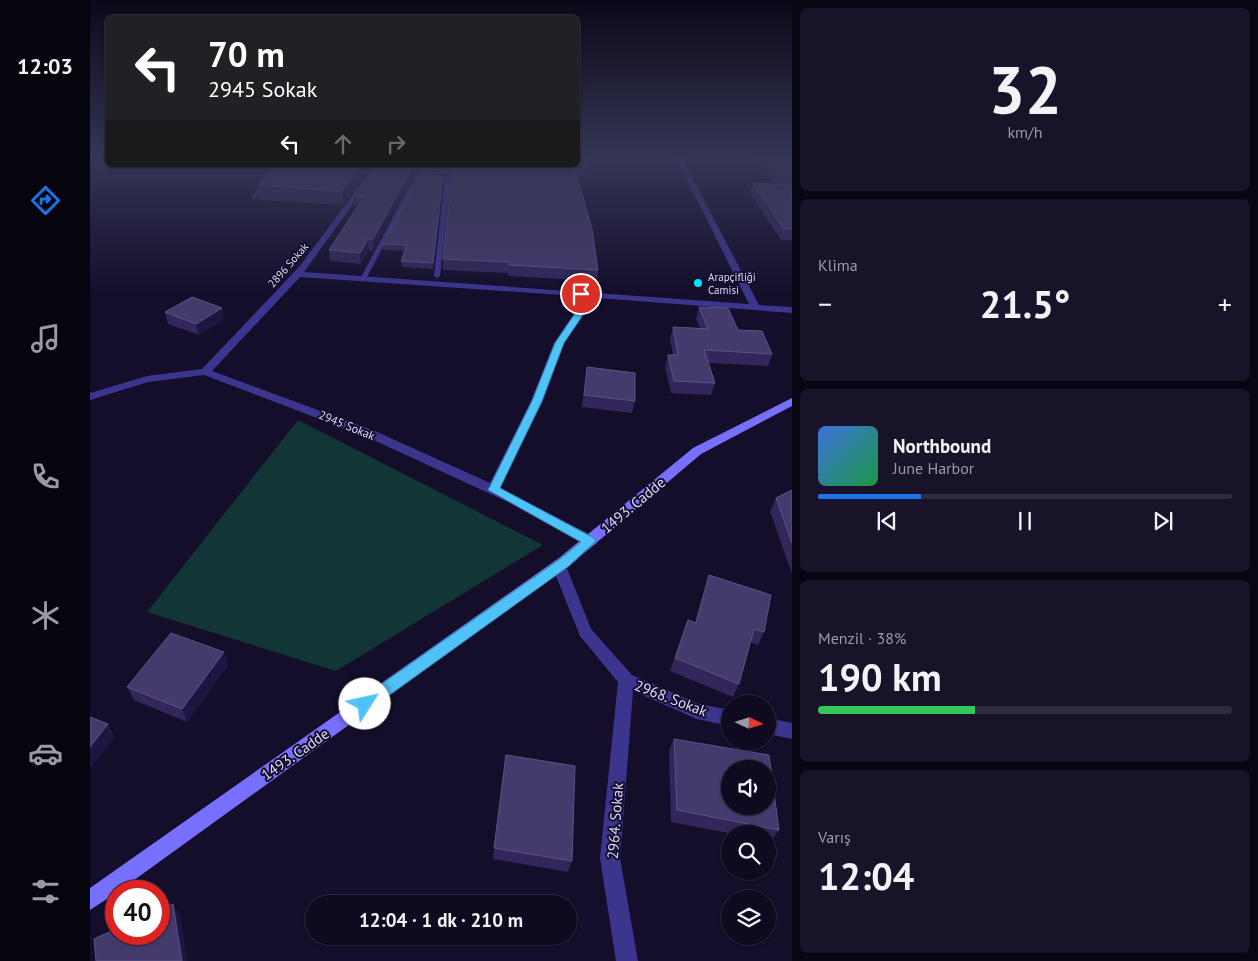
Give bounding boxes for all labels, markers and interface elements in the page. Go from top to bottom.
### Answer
text: 70 m [208,31,285,77]
icon: left [125,35,190,100]
text: 32 [988,47,1062,131]
text: 12:03 [17,52,73,80]
text: 2945 Sokak [208,75,317,103]
text: km/h [1007,122,1043,142]
icon: left [276,130,304,158]
icon: ahead [329,130,357,158]
icon: right [382,130,410,158]
icon: directions [28,183,63,218]
street label: 2896 Sokak [265,239,312,290]
text: Klima [818,255,858,275]
place label: Arapçifliği Camisi [708,270,756,297]
pin [560,273,602,315]
marker: Arapçifliği Camisi [692,277,704,289]
text: 21.5° [980,279,1070,328]
icon: arrive [567,280,595,308]
text: − [818,285,832,322]
text: + [1218,285,1232,322]
icon: music [28,321,63,356]
street label: 2945 Sokak [317,407,378,443]
text: Northbound [893,434,991,458]
text: June Harbor [893,458,974,478]
icon: phone [28,459,63,494]
street label: 1493. Cadde [597,473,669,537]
icon: previous [873,507,901,535]
icon: pause [1011,507,1039,535]
icon: next [1149,507,1177,535]
icon: climate [28,598,63,633]
text: Menzil · 38% [818,628,906,648]
text: 190 km [818,652,942,701]
street label: 2968. Sokak [632,675,711,721]
position arrow [338,677,390,729]
north arrow [721,695,776,750]
map controls [721,695,776,945]
street label: 1493. Cadde [257,724,333,784]
icon: car [28,736,63,771]
button: sound [721,760,776,815]
street label: 2964. Sokak [603,781,627,860]
button: search [721,825,776,880]
text: Varış [818,827,851,847]
text: 12:04 [818,851,914,900]
icon: filters [28,874,63,909]
speed limit sign: 40 [105,880,170,945]
button: layers [721,890,776,945]
text: 12:04 · 1 dk · 210 m [359,908,523,932]

